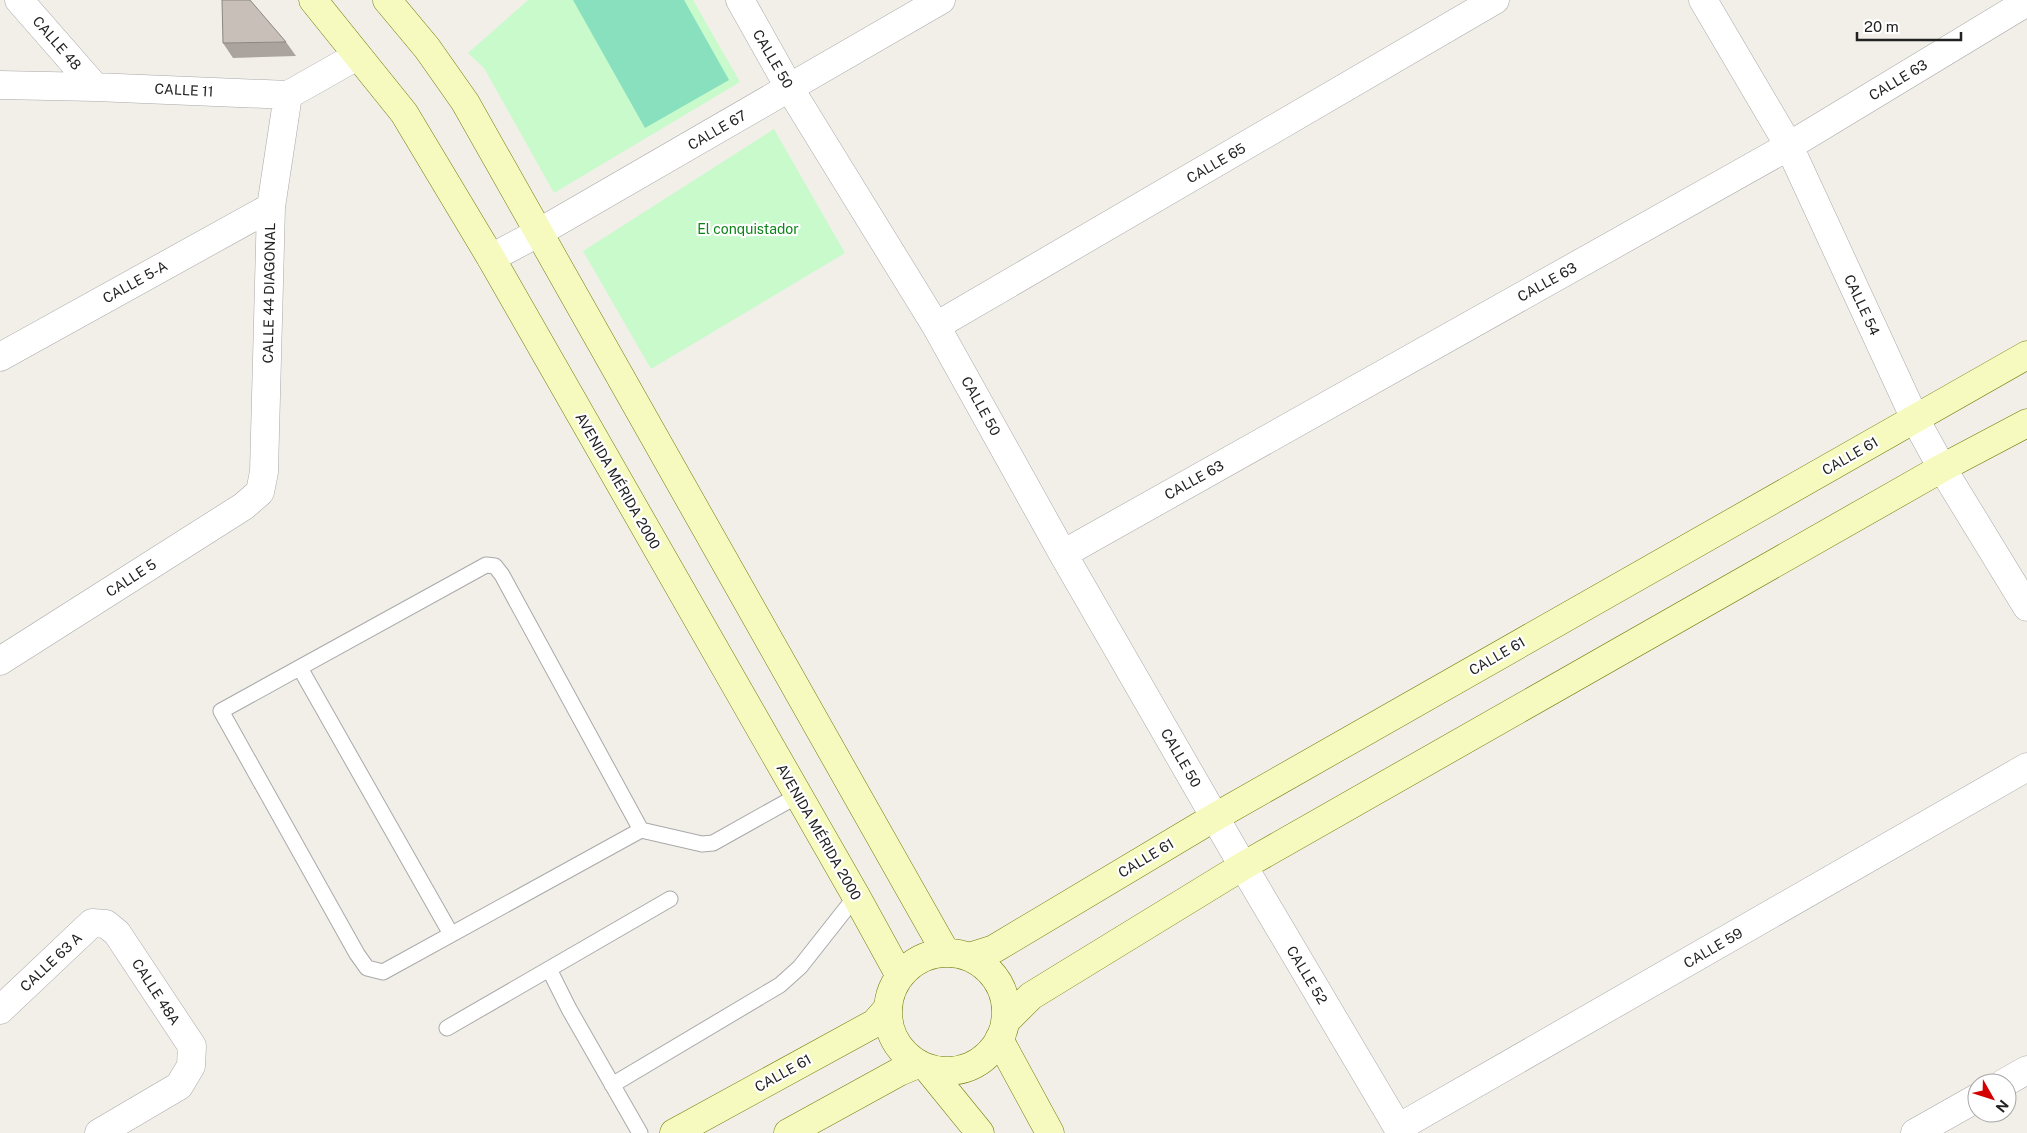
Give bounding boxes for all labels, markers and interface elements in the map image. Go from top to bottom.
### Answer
scale bar [1857,10,1961,42]
street label: CALLE 48 [29,13,85,73]
text: 20 m [1864,18,1899,35]
street label: CALLE 50 [750,27,796,91]
street label: CALLE 63 [1866,56,1930,104]
street label: CALLE 11 [154,80,214,100]
street label: CALLE 67 [685,107,749,153]
street label: CALLE 65 [1184,140,1248,186]
park label: El conquistador [697,221,799,237]
street label: CALLE 44 DIAGONAL [260,222,278,364]
street label: CALLE 5-A [100,258,170,306]
street label: CALLE 63 [1515,259,1579,305]
street label: CALLE 54 [1841,272,1883,338]
street label: CALLE 50 [958,374,1004,438]
street label: AVENIDA MÉRIDA 2000 [572,409,665,552]
street label: CALLE 61 [1819,434,1881,478]
street label: CALLE 63 [1162,457,1226,503]
street label: CALLE 5 [103,556,159,600]
street label: CALLE 61 [1466,634,1528,678]
street label: CALLE 50 [1158,726,1204,790]
street label: AVENIDA MÉRIDA 2000 [773,760,866,903]
street label: CALLE 61 [1115,835,1177,881]
street label: CALLE 59 [1681,925,1746,971]
street label: CALLE 63 A [17,929,85,995]
street label: CALLE 52 [1283,943,1331,1007]
street label: CALLE 48A [129,956,183,1028]
street label: CALLE 61 [752,1051,814,1095]
north arrow [1967,1073,2017,1123]
text: N [1992,1097,2012,1115]

